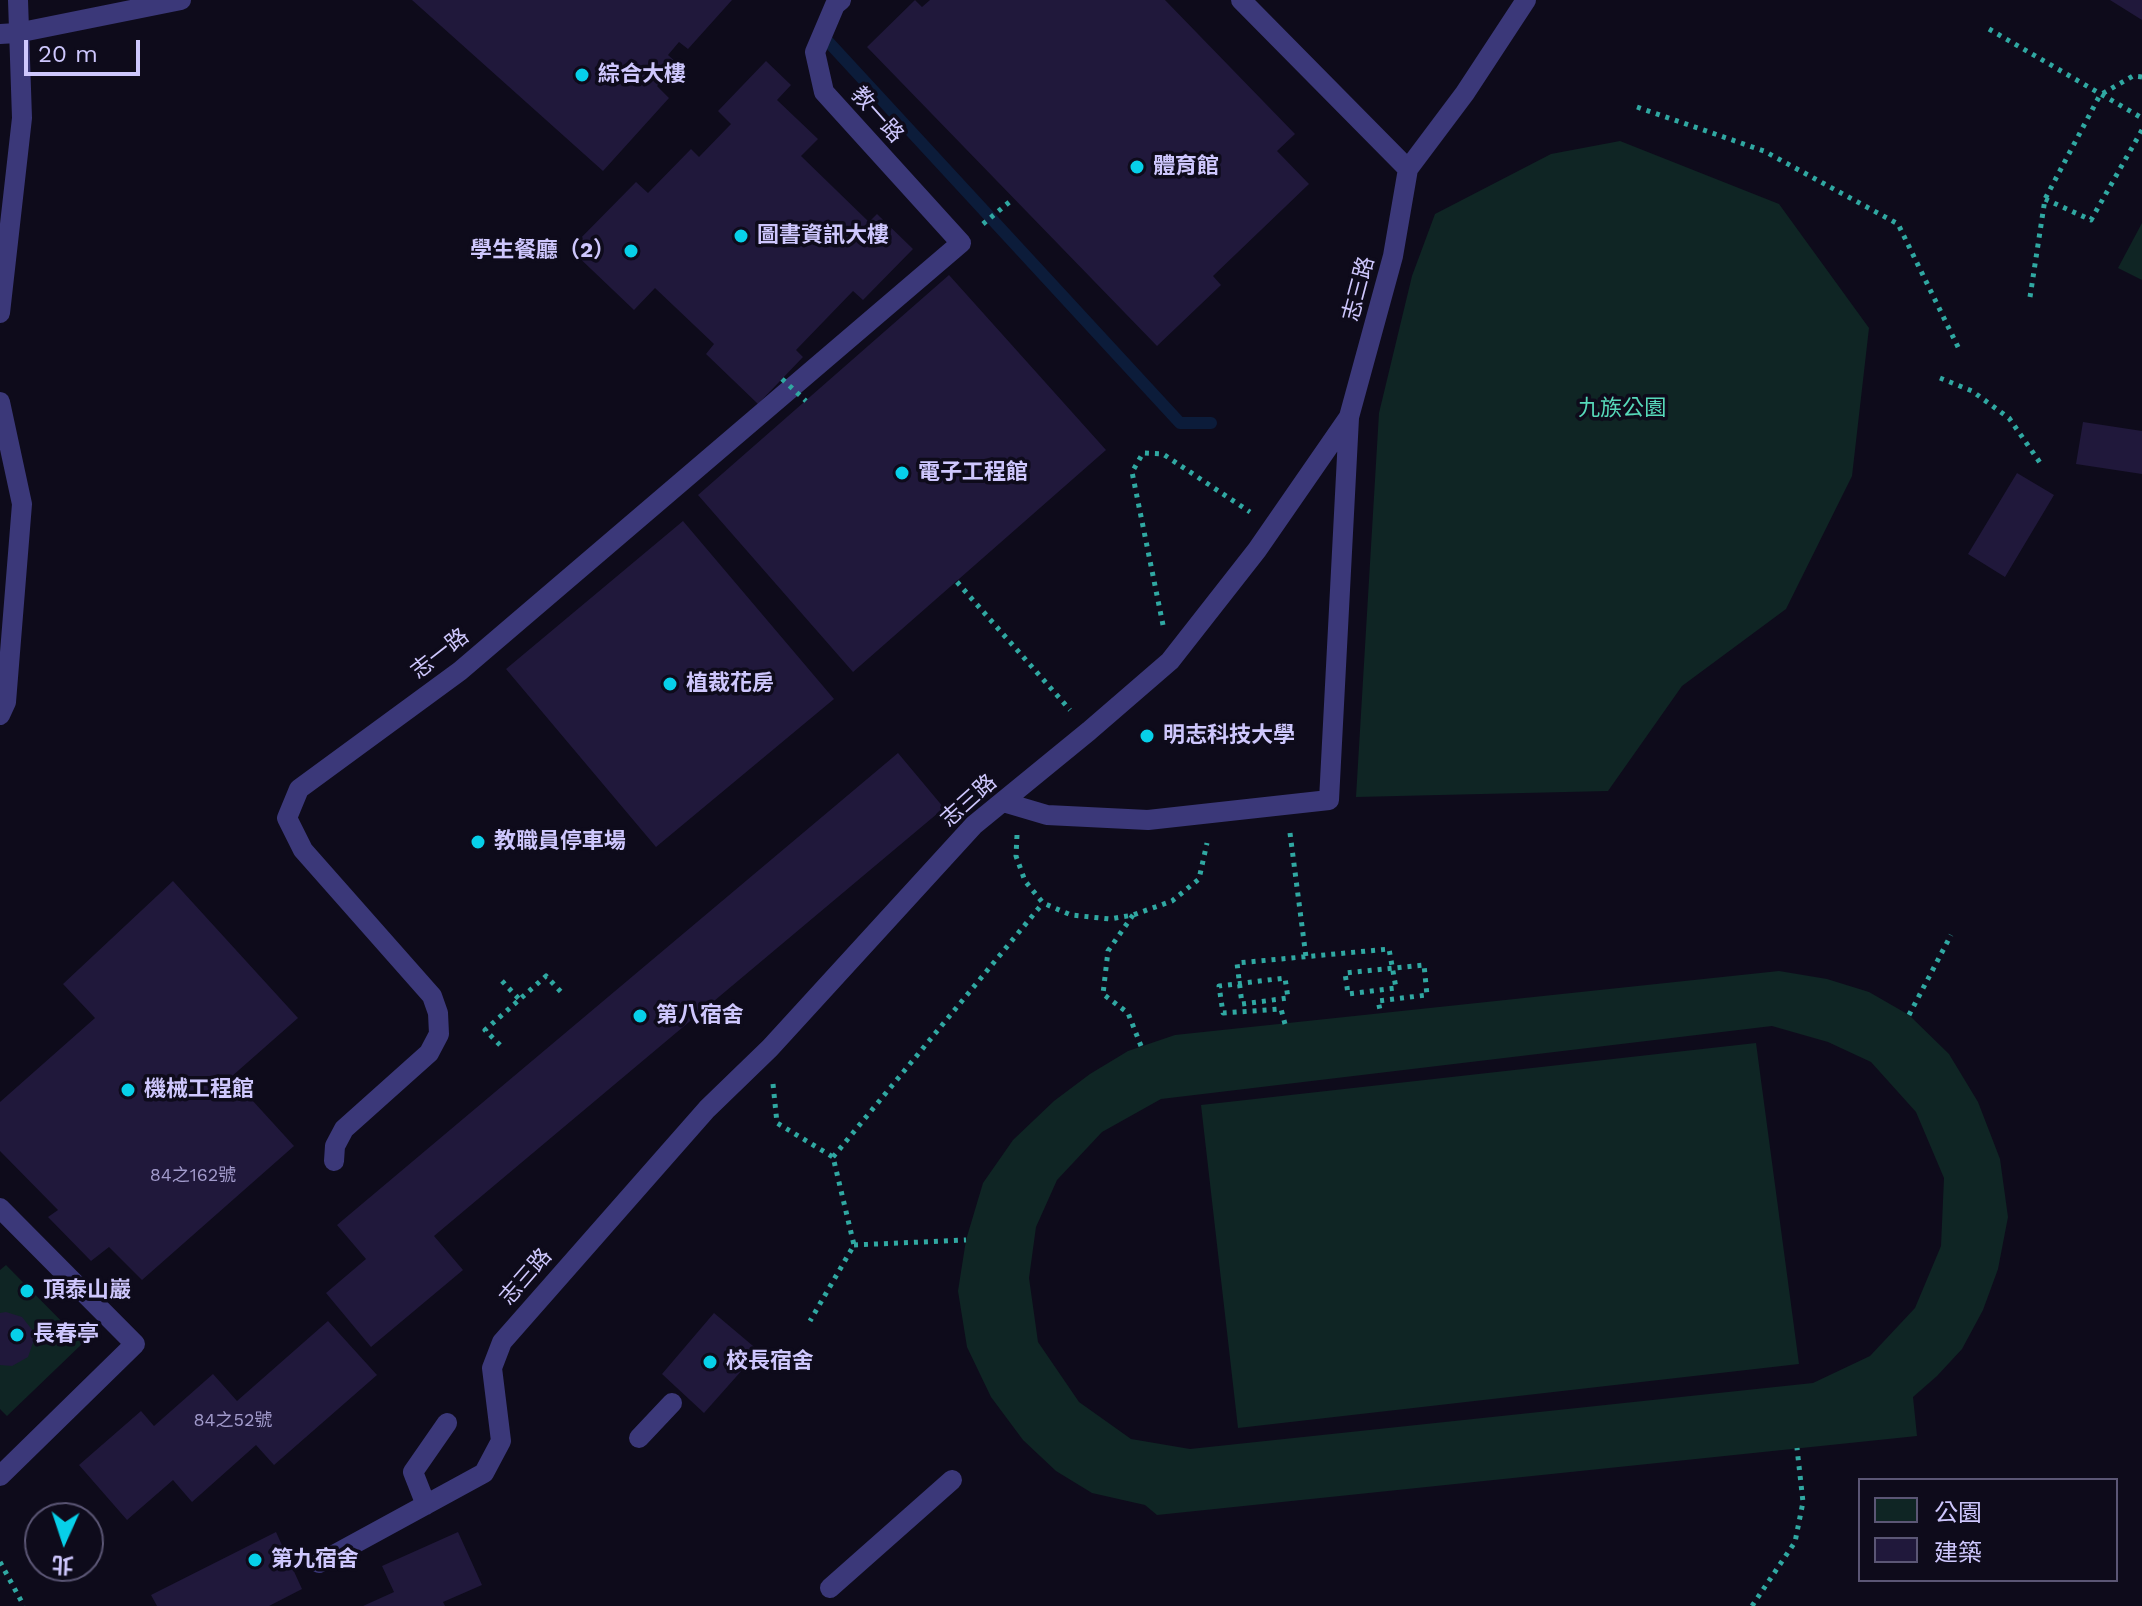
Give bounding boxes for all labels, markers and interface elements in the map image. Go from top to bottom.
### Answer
scale bar [28,24,144,74]
text: 20 m [38,40,98,68]
place label: 綜合大樓 [598,62,686,88]
marker: 綜合大樓 [573,66,591,84]
street label: 教一路 [845,82,909,148]
place label: 體育館 [1153,154,1219,180]
marker: 體育館 [1128,158,1146,176]
place label: 圖書資訊大樓 [757,223,889,249]
marker: 圖書資訊大樓 [732,227,750,245]
place label: 學生餐廳（2） [470,238,615,264]
marker: 學生餐廳（2） [622,242,640,260]
street label: 志三路 [1338,254,1380,324]
park label: 九族公園 [1578,396,1666,422]
place label: 電子工程館 [918,460,1028,486]
marker: 電子工程館 [893,464,911,482]
street label: 志一路 [406,623,474,685]
place label: 植裁花房 [686,671,774,697]
marker: 植裁花房 [661,675,679,693]
place label: 明志科技大學 [1163,723,1295,749]
marker: 明志科技大學 [1138,727,1156,745]
street label: 志三路 [936,769,1002,833]
place label: 教職員停車場 [494,829,626,855]
marker: 教職員停車場 [469,833,487,851]
place label: 第八宿舍 [656,1003,744,1029]
marker: 第八宿舍 [631,1007,649,1025]
place label: 機械工程館 [144,1077,254,1103]
marker: 機械工程館 [119,1081,137,1099]
house number: 84之162號 [150,1165,236,1187]
street label: 志三路 [494,1243,558,1311]
place label: 頂泰山巖 [43,1278,131,1304]
marker: 頂泰山巖 [18,1282,36,1300]
place label: 長春亭 [33,1322,99,1348]
marker: 長春亭 [8,1326,26,1344]
place label: 校長宿舍 [726,1349,814,1375]
marker: 校長宿舍 [701,1353,719,1371]
house number: 84之52號 [193,1410,273,1432]
legend [1858,1478,2118,1582]
text: 公園 [1934,1499,1982,1527]
north arrow [24,1502,104,1582]
text: 建築 [1934,1539,1982,1567]
place label: 第九宿舍 [271,1547,359,1573]
text: 北 [51,1551,74,1578]
marker: 第九宿舍 [246,1551,264,1569]

